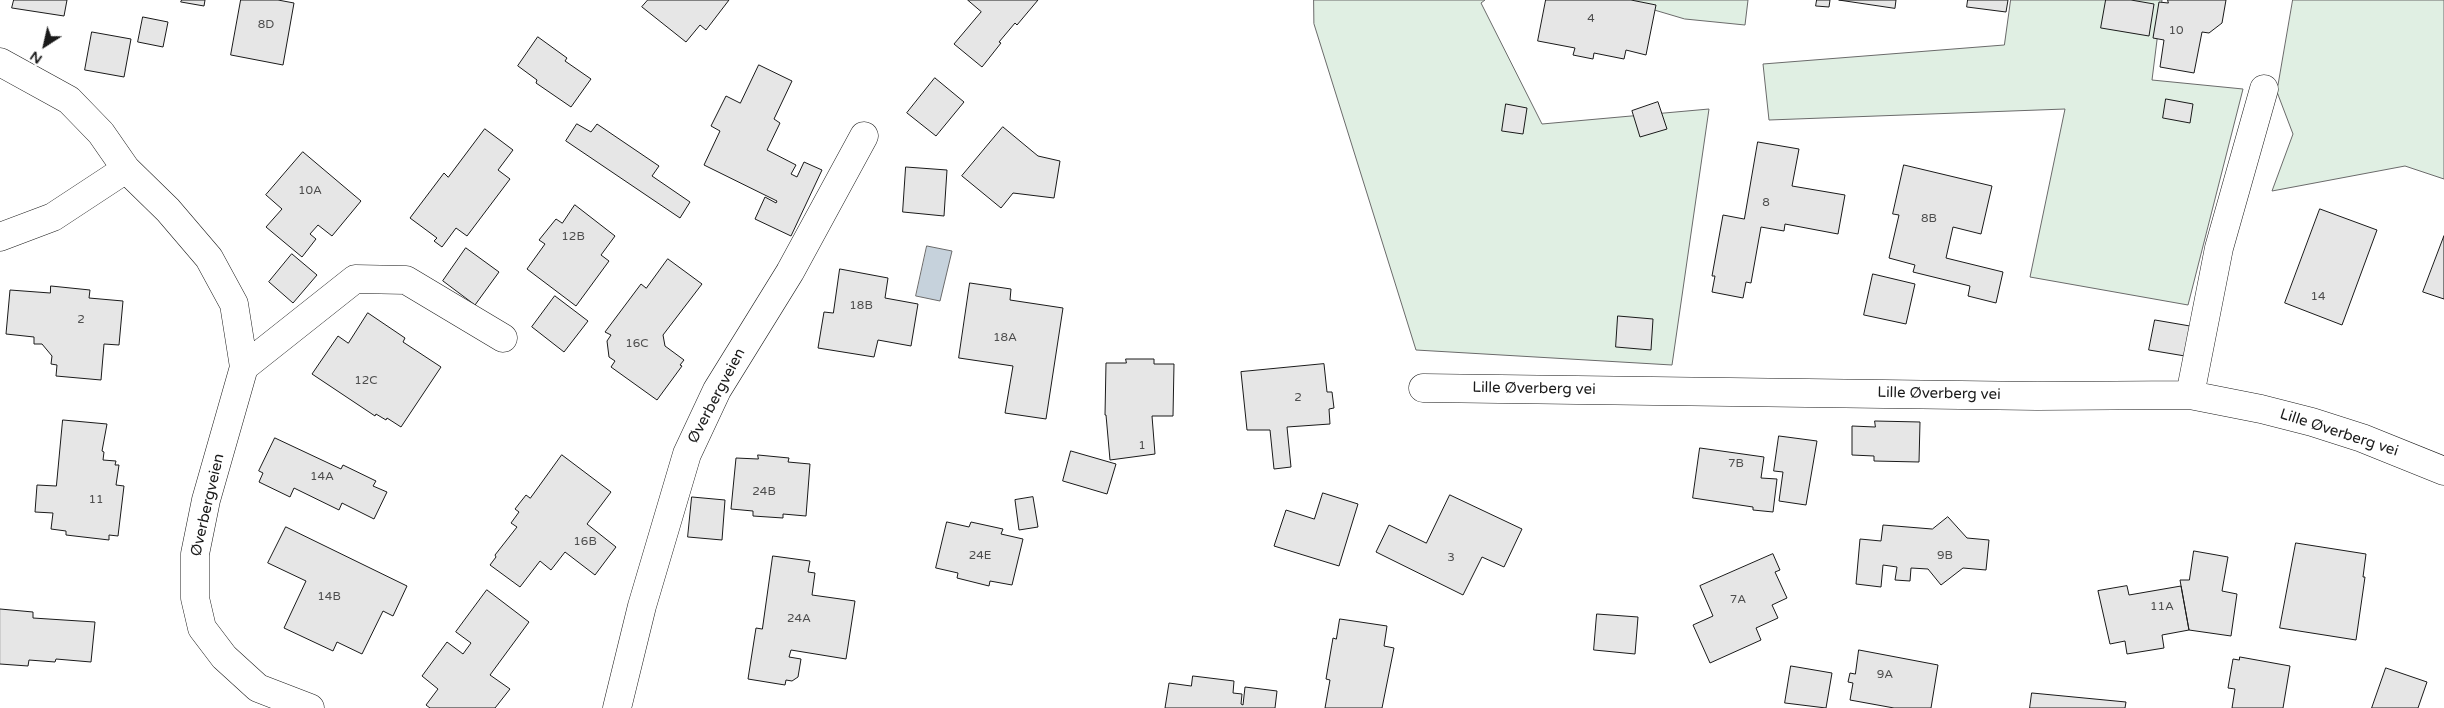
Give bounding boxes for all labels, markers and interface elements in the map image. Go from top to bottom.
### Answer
house number: 4 [1587,12,1595,26]
house number: 8D [258,18,274,32]
north arrow [20,20,70,70]
house number: 10 [2168,24,2184,38]
text: N [27,48,46,68]
house number: 10A [298,184,322,198]
house number: 8 [1762,196,1770,210]
house number: 8B [1921,212,1937,226]
house number: 12B [561,230,585,244]
house number: 14 [2310,290,2326,304]
house number: 18B [849,299,873,313]
house number: 2 [77,313,85,327]
house number: 18A [993,331,1017,345]
house number: 16C [625,337,649,351]
street label: Øverbergveien [684,345,750,447]
house number: 12C [354,374,378,388]
street label: Lille Øverberg vei [1472,379,1596,399]
street label: Lille Øverberg vei [1877,384,2001,404]
house number: 2 [1294,391,1302,405]
street label: Lille Øverberg vei [2278,405,2400,461]
house number: 1 [1138,439,1146,453]
street label: Øverbergveien [187,452,229,558]
house number: 7B [1728,457,1744,471]
house number: 14A [310,470,334,484]
house number: 24B [752,485,776,499]
house number: 11 [88,493,104,507]
house number: 16B [573,535,597,549]
house number: 24E [969,549,991,563]
house number: 9B [1937,549,1953,563]
house number: 3 [1447,551,1455,565]
house number: 14B [317,590,341,604]
house number: 7A [1730,593,1746,607]
house number: 11A [2150,600,2174,614]
house number: 24A [787,612,811,626]
house number: 9A [1877,668,1893,682]

